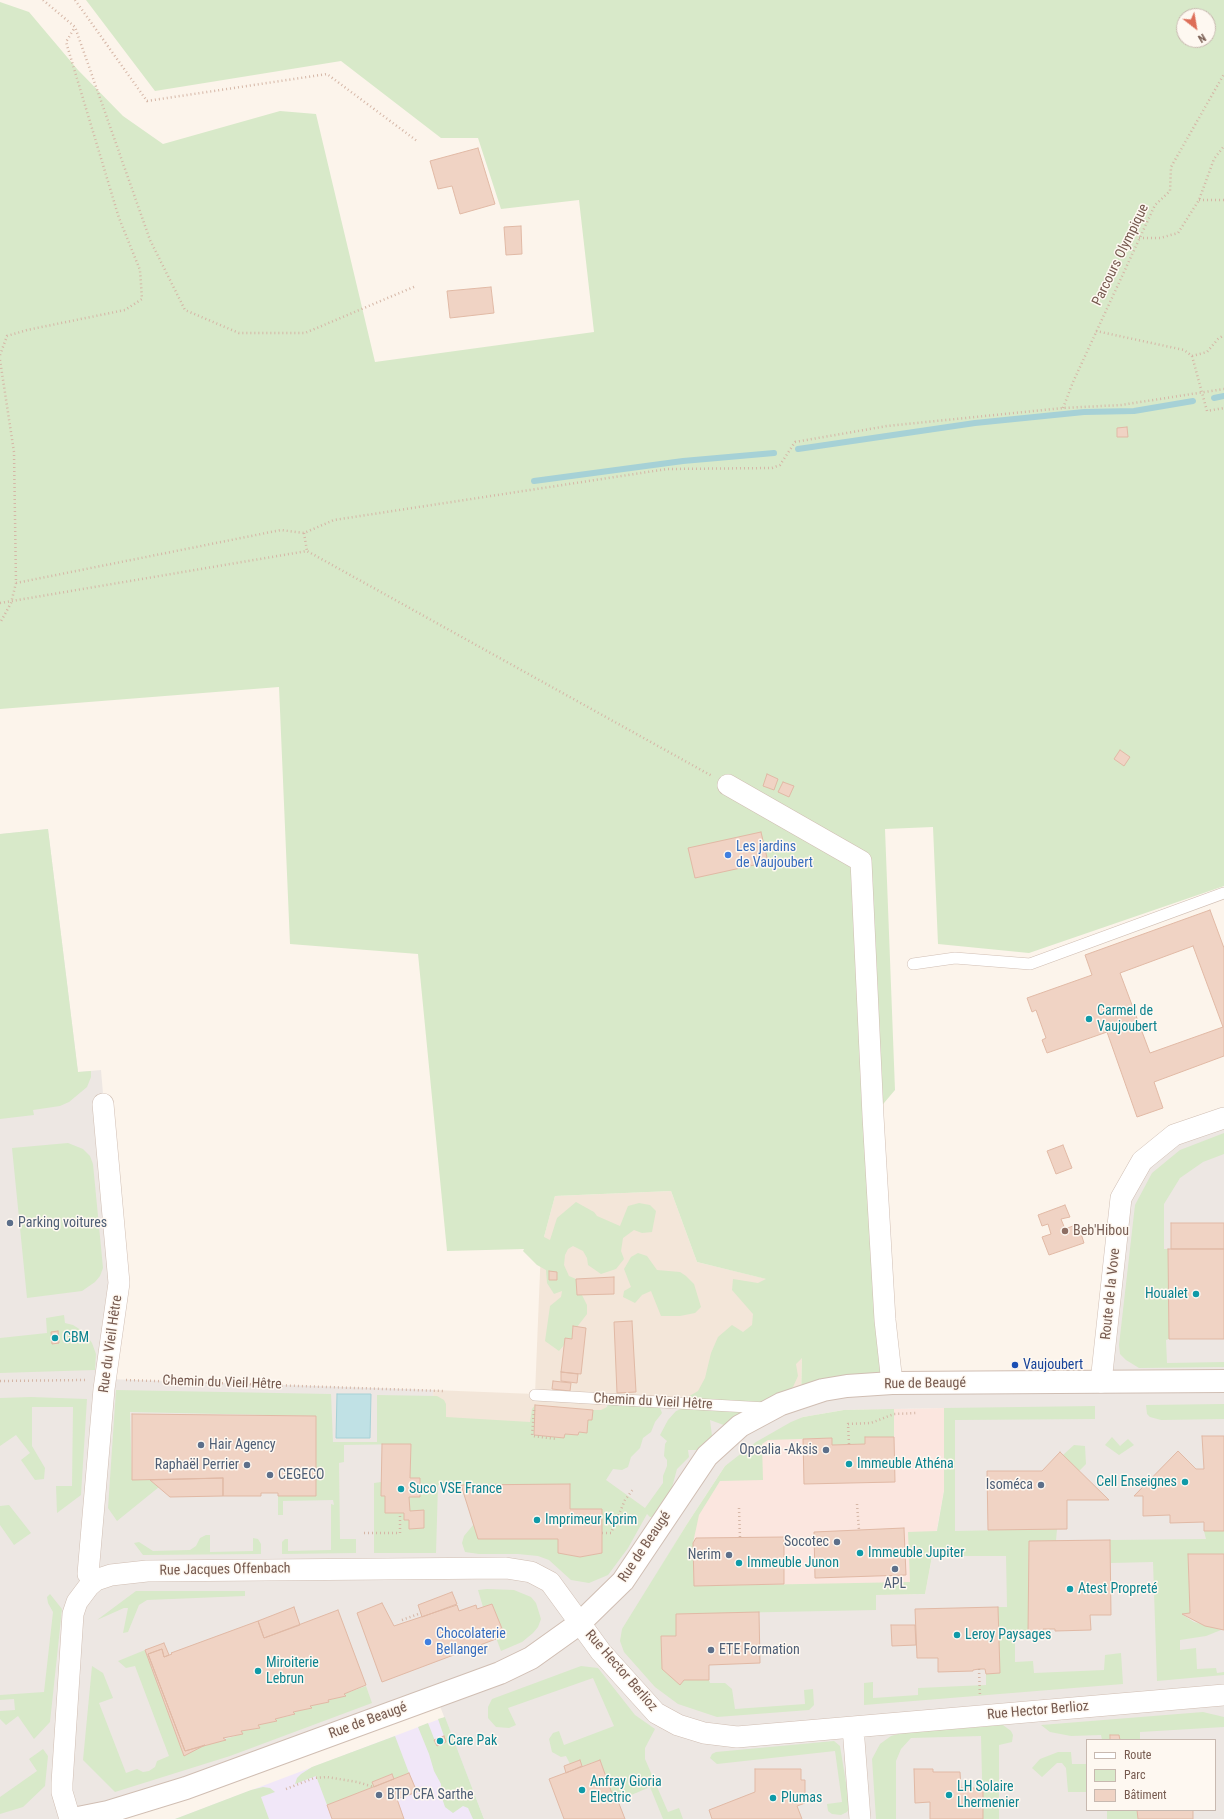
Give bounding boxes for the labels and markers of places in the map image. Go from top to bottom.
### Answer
place label: Les jardins de Vaujoubert [736,839,813,872]
marker: Les jardins de Vaujoubert [723,850,733,860]
place label: Carmel de Vaujoubert [1097,1003,1157,1036]
marker: Carmel de Vaujoubert [1084,1014,1094,1024]
place label: Parking voitures [18,1215,107,1231]
marker: Parking voitures [5,1218,15,1228]
place label: Beb'Hibou [1073,1223,1129,1239]
marker: Beb'Hibou [1060,1226,1070,1236]
place label: Houalet [1145,1286,1188,1302]
marker: Houalet [1191,1289,1201,1299]
place label: CBM [63,1330,89,1346]
marker: CBM [50,1333,60,1343]
place label: Vaujoubert [1023,1357,1083,1373]
marker: Vaujoubert [1010,1360,1020,1370]
place label: Hair Agency [209,1437,276,1453]
marker: Hair Agency [196,1440,206,1450]
place label: Opcalia -Aksis [739,1442,818,1458]
marker: Opcalia -Aksis [821,1445,831,1455]
place label: Immeuble Athéna [857,1456,954,1472]
place label: Raphaël Perrier [155,1457,239,1473]
marker: Immeuble Athéna [844,1459,854,1469]
marker: Raphaël Perrier [242,1460,252,1470]
place label: CEGECO [278,1467,324,1483]
marker: CEGECO [265,1470,275,1480]
place label: Cell Enseignes [1096,1474,1177,1490]
place label: Isoméca [986,1477,1033,1493]
marker: Cell Enseignes [1180,1477,1190,1487]
marker: Isoméca [1036,1480,1046,1490]
place label: Suco VSE France [409,1481,502,1497]
marker: Suco VSE France [396,1484,406,1494]
place label: Imprimeur Kprim [545,1512,637,1528]
marker: Imprimeur Kprim [532,1515,542,1525]
place label: Socotec [784,1534,829,1550]
marker: Socotec [832,1537,842,1547]
place label: Immeuble Jupiter [868,1545,964,1561]
place label: Nerim [688,1547,721,1563]
marker: Immeuble Jupiter [855,1548,865,1558]
marker: Nerim [724,1550,734,1560]
place label: Immeuble Junon [747,1555,839,1571]
marker: Immeuble Junon [734,1558,744,1568]
marker: APL [890,1564,900,1574]
place label: APL [884,1576,906,1592]
place label: Atest Propreté [1078,1581,1158,1597]
marker: Atest Propreté [1065,1584,1075,1594]
place label: Chocolaterie Bellanger [436,1626,506,1658]
place label: Leroy Paysages [965,1627,1051,1643]
marker: Leroy Paysages [952,1630,962,1640]
marker: Chocolaterie Bellanger [423,1637,433,1647]
place label: ETE Formation [719,1642,800,1658]
marker: ETE Formation [706,1645,716,1655]
place label: Miroiterie Lebrun [266,1655,319,1688]
marker: Miroiterie Lebrun [253,1666,263,1676]
place label: Care Pak [448,1733,497,1749]
marker: Care Pak [435,1736,445,1746]
place label: Anfray Gioria Electric [590,1774,662,1806]
place label: LH Solaire Lhermenier [957,1779,1019,1812]
marker: Anfray Gioria Electric [577,1785,587,1795]
place label: BTP CFA Sarthe [387,1787,474,1803]
marker: BTP CFA Sarthe [374,1790,384,1800]
place label: Plumas [781,1790,822,1806]
marker: LH Solaire Lhermenier [944,1790,954,1800]
marker: Plumas [768,1793,778,1803]

